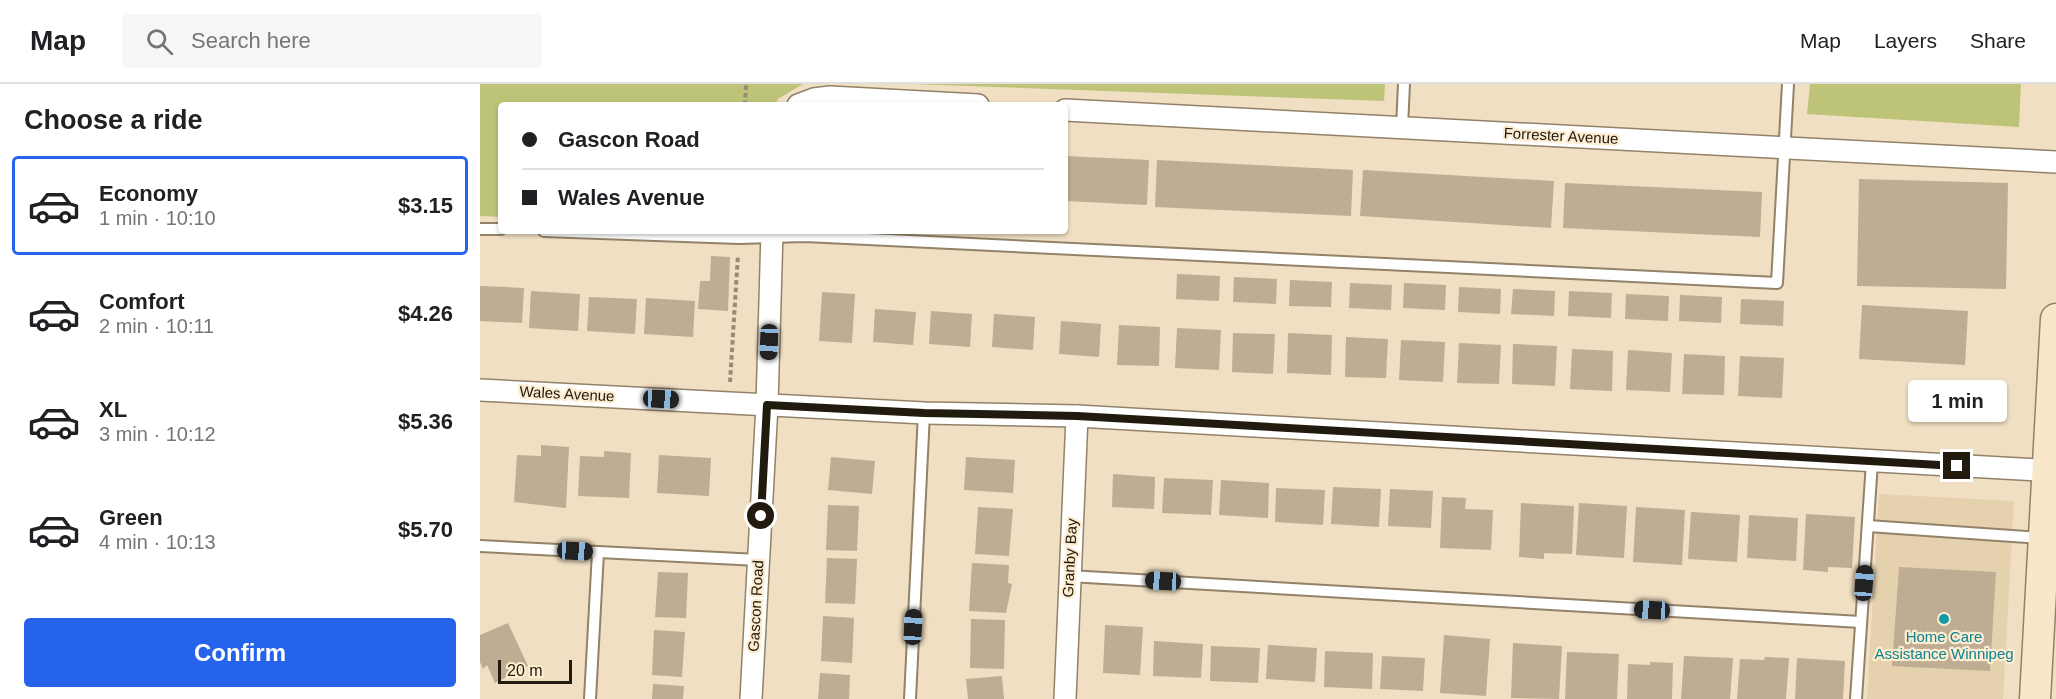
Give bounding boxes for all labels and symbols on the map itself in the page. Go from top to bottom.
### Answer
street label: Forrester Avenue [1503,124,1619,147]
car [759,324,779,360]
callout: 1 min [1908,379,2006,421]
street label: Wales Avenue [519,383,615,404]
car [643,389,679,409]
route end [1943,452,1970,479]
route start [747,502,774,529]
street label: Granby Bay [1059,517,1080,598]
car [557,541,593,561]
street label: Gascon Road [745,560,766,652]
car [1854,564,1874,602]
car [1145,571,1181,591]
car [1634,600,1670,620]
car [903,609,923,645]
marker: Home Care Assistance Winnipeg [1937,612,1951,626]
place label: Home Care Assistance Winnipeg [1874,628,2014,662]
scale bar [498,657,572,684]

